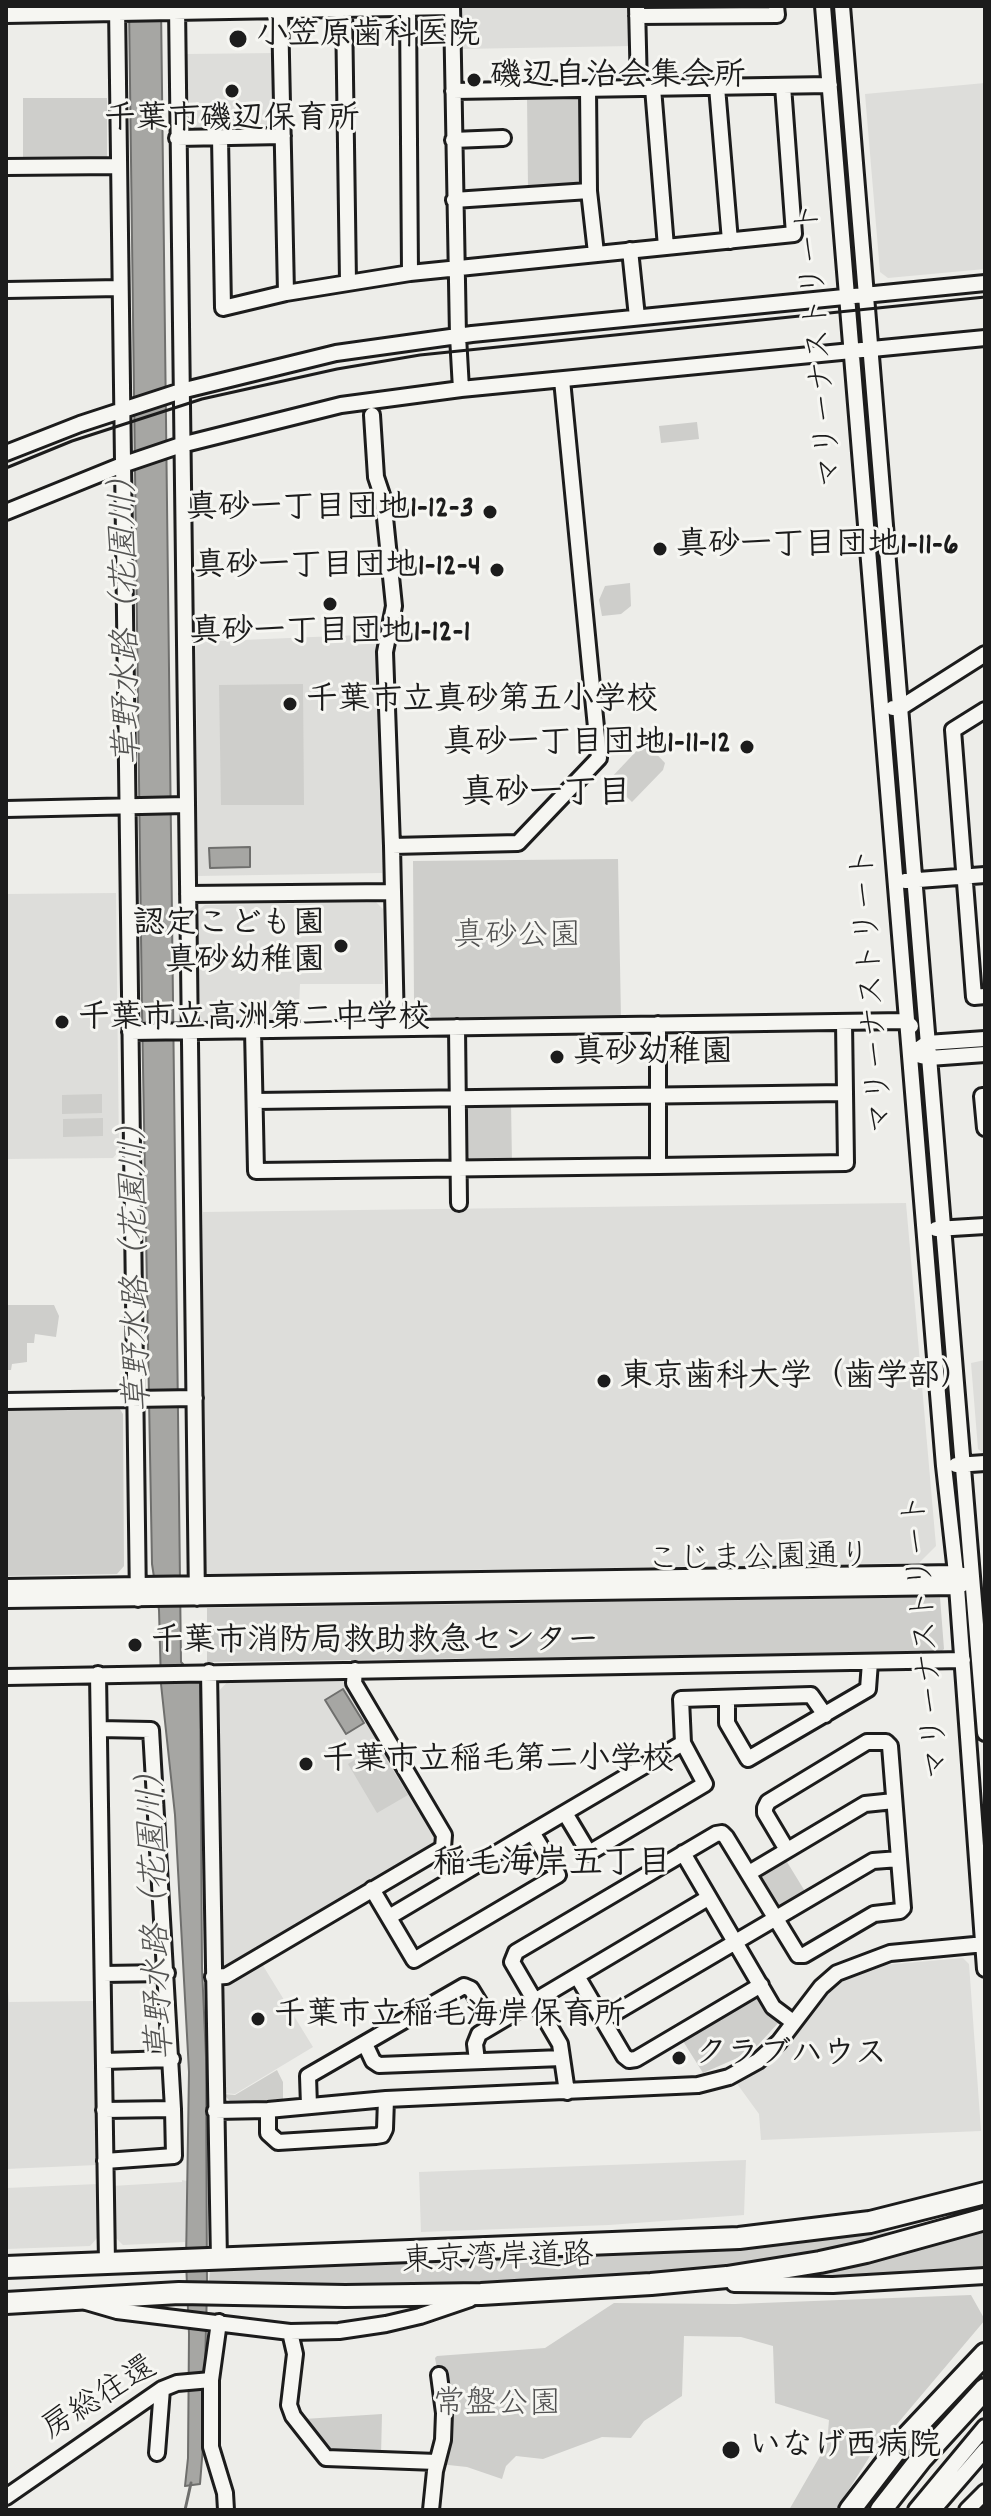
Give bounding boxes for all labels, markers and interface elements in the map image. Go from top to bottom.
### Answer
place label: 小笠原歯科医院 [256,20,480,58]
marker: 小笠原歯科医院 [227,28,249,50]
place label: 磯辺自治会集会所 [490,61,746,99]
marker: 磯辺自治会集会所 [465,71,483,89]
marker: 千葉市磯辺保育所 [223,82,241,100]
place label: 千葉市磯辺保育所 [104,104,360,142]
street label: マリーナストリート [791,199,855,489]
water label: 草野水路（花園川） [107,459,153,765]
place label: 真砂一丁目団地1-12-3 [186,493,474,531]
marker: 真砂一丁目団地1-12-3 [481,503,499,521]
place label: 真砂一丁目団地1-11-6 [676,530,959,568]
marker: 真砂一丁目団地1-11-6 [651,540,669,558]
place label: 真砂一丁目団地1-12-4 [194,551,481,589]
marker: 真砂一丁目団地1-12-4 [488,561,506,579]
marker: 真砂一丁目団地1-12-1 [321,595,339,613]
place label: 真砂一丁目団地1-12-1 [190,617,470,655]
place label: 千葉市立真砂第五小学校 [306,685,658,723]
marker: 千葉市立真砂第五小学校 [281,695,299,713]
place label: 真砂一丁目団地1-11-12 [443,728,731,766]
marker: 真砂一丁目団地1-11-12 [738,738,756,756]
district label: 真砂一丁目 [461,777,631,817]
street label: マリーナストリート [847,845,905,1135]
place label: 認定こども園 真砂幼稚園 [133,909,325,984]
park label: 真砂公園 [453,921,581,959]
marker: 認定こども園 真砂幼稚園 [332,937,350,955]
place label: 千葉市立高洲第二中学校 [78,1003,430,1041]
marker: 千葉市立高洲第二中学校 [53,1013,71,1031]
place label: 真砂幼稚園 [573,1038,733,1076]
marker: 真砂幼稚園 [548,1048,566,1066]
water label: 草野水路（花園川） [117,1106,163,1412]
place label: 東京歯科大学（歯学部） [620,1362,972,1400]
marker: 東京歯科大学（歯学部） [595,1372,613,1390]
street label: マリーナストリート [898,1491,962,1781]
street label: こじま公園通り [647,1541,871,1583]
place label: 千葉市消防局救助救急センター [151,1626,599,1664]
marker: 千葉市消防局救助救急センター [126,1636,144,1654]
place label: 千葉市立稲毛第二小学校 [322,1745,674,1783]
water label: 草野水路（花園川） [134,1753,186,2061]
marker: 千葉市立稲毛第二小学校 [297,1755,315,1773]
district label: 稲毛海岸五丁目 [433,1847,671,1887]
place label: 千葉市立稲毛海岸保育所 [274,2000,626,2038]
marker: 千葉市立稲毛海岸保育所 [249,2010,267,2028]
place label: クラブハウス [695,2039,887,2077]
marker: クラブハウス [670,2049,688,2067]
street label: 東京湾岸道路 [401,2239,595,2285]
street label: 房総往還 [37,2351,165,2451]
park label: 常盤公園 [433,2389,561,2427]
place label: いなげ西病院 [749,2431,941,2469]
marker: いなげ西病院 [720,2439,742,2461]

